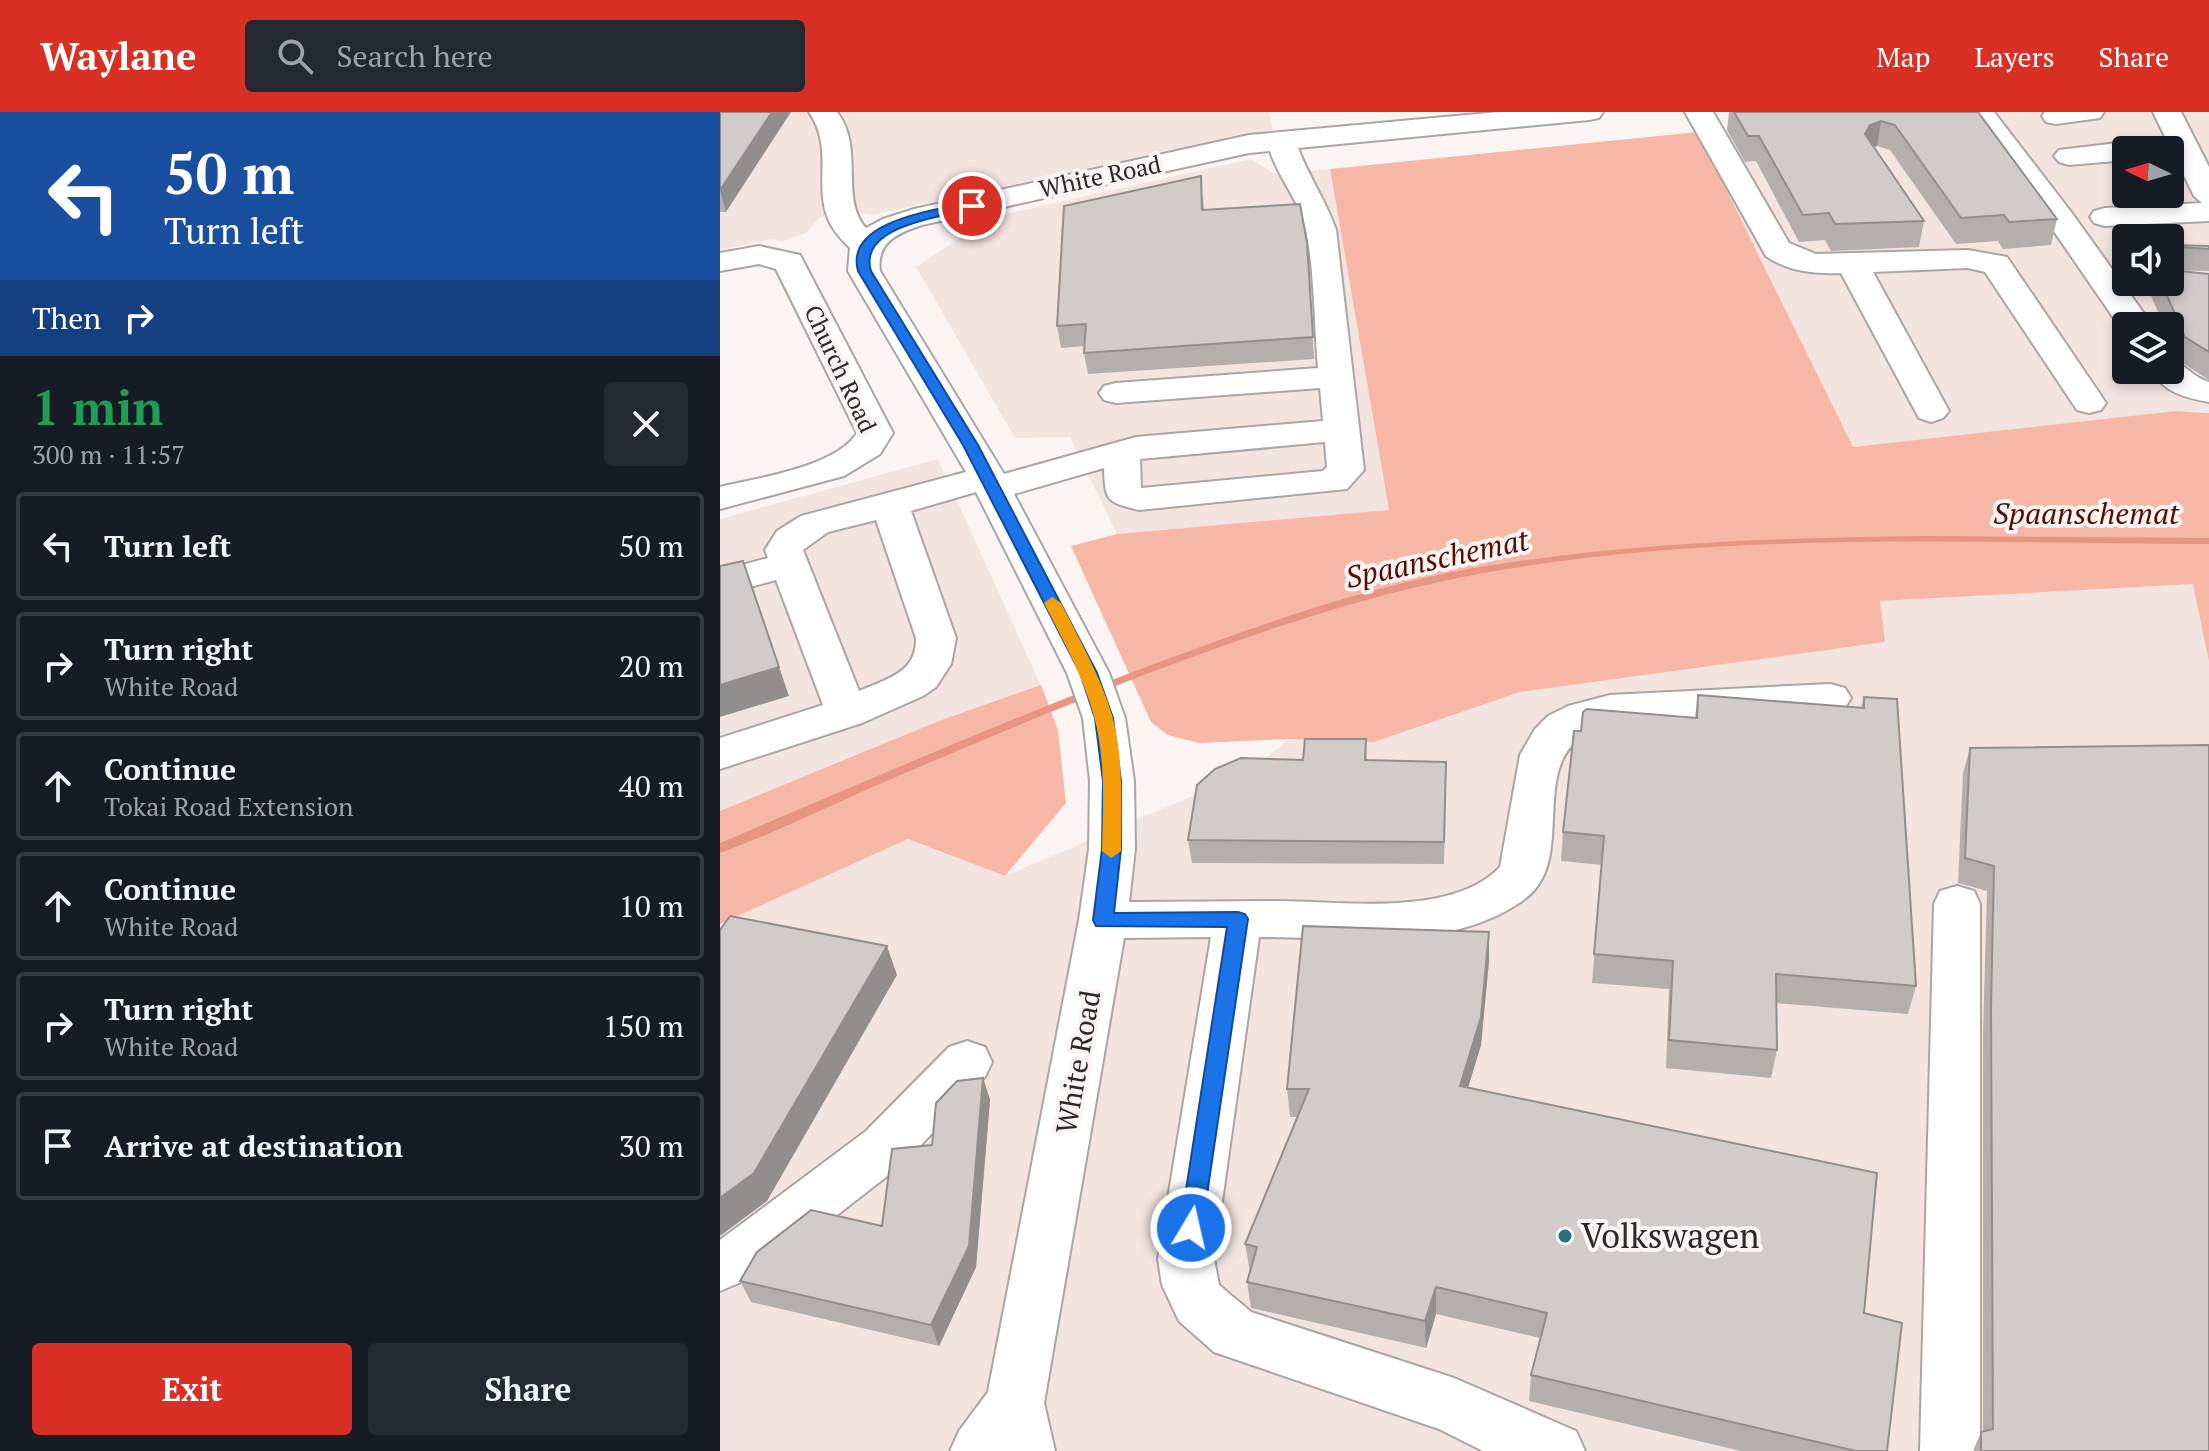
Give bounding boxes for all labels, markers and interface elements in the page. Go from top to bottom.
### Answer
search box [245,20,805,92]
text: Waylane [40,31,197,81]
icon: search [273,34,317,78]
text: Search here [337,36,493,76]
text: Map [1876,38,1930,75]
text: Layers [1974,38,2055,75]
text: Share [2099,38,2169,75]
text: 50 m [164,136,294,210]
north arrow [2112,136,2184,208]
map controls [2112,136,2184,384]
icon: left [32,144,136,248]
street label: White Road [1036,147,1164,205]
pin [938,172,1006,240]
icon: arrive [950,184,994,228]
text: Turn left [164,207,304,254]
button: sound [2112,224,2184,296]
icon: right [117,296,161,340]
text: Then [32,298,101,338]
street label: Church Road [797,300,884,438]
button: layers [2112,312,2184,384]
text: 1 min [32,375,163,439]
button: close [604,382,688,466]
text: 300 m · 11:57 [32,437,185,471]
water label: Spaanschemat [1993,493,2180,533]
water label: Spaanschemat [1342,519,1533,597]
icon: left [36,524,80,568]
text: Turn left [104,526,231,566]
text: 50 m [619,526,684,566]
text: Turn right [104,629,253,669]
icon: right [36,644,80,688]
text: 20 m [619,646,684,686]
text: White Road [104,669,238,703]
text: Continue [104,749,236,789]
icon: ahead [36,764,80,808]
text: 40 m [619,766,684,806]
text: Tokai Road Extension [104,789,354,823]
text: Continue [104,869,236,909]
icon: ahead [36,884,80,928]
text: 10 m [619,886,684,926]
text: White Road [104,909,238,943]
street label: White Road [1047,987,1108,1136]
text: Turn right [104,989,253,1029]
icon: right [36,1004,80,1048]
text: 150 m [603,1006,684,1046]
text: White Road [104,1029,238,1063]
icon: arrive [36,1124,80,1168]
text: Arrive at destination [104,1126,403,1166]
text: 30 m [619,1126,684,1166]
position arrow [1149,1186,1233,1270]
place label: Volkswagen [1581,1213,1760,1258]
marker: Volkswagen [1556,1227,1574,1245]
button: Exit [32,1343,352,1435]
button: Share [368,1343,688,1435]

